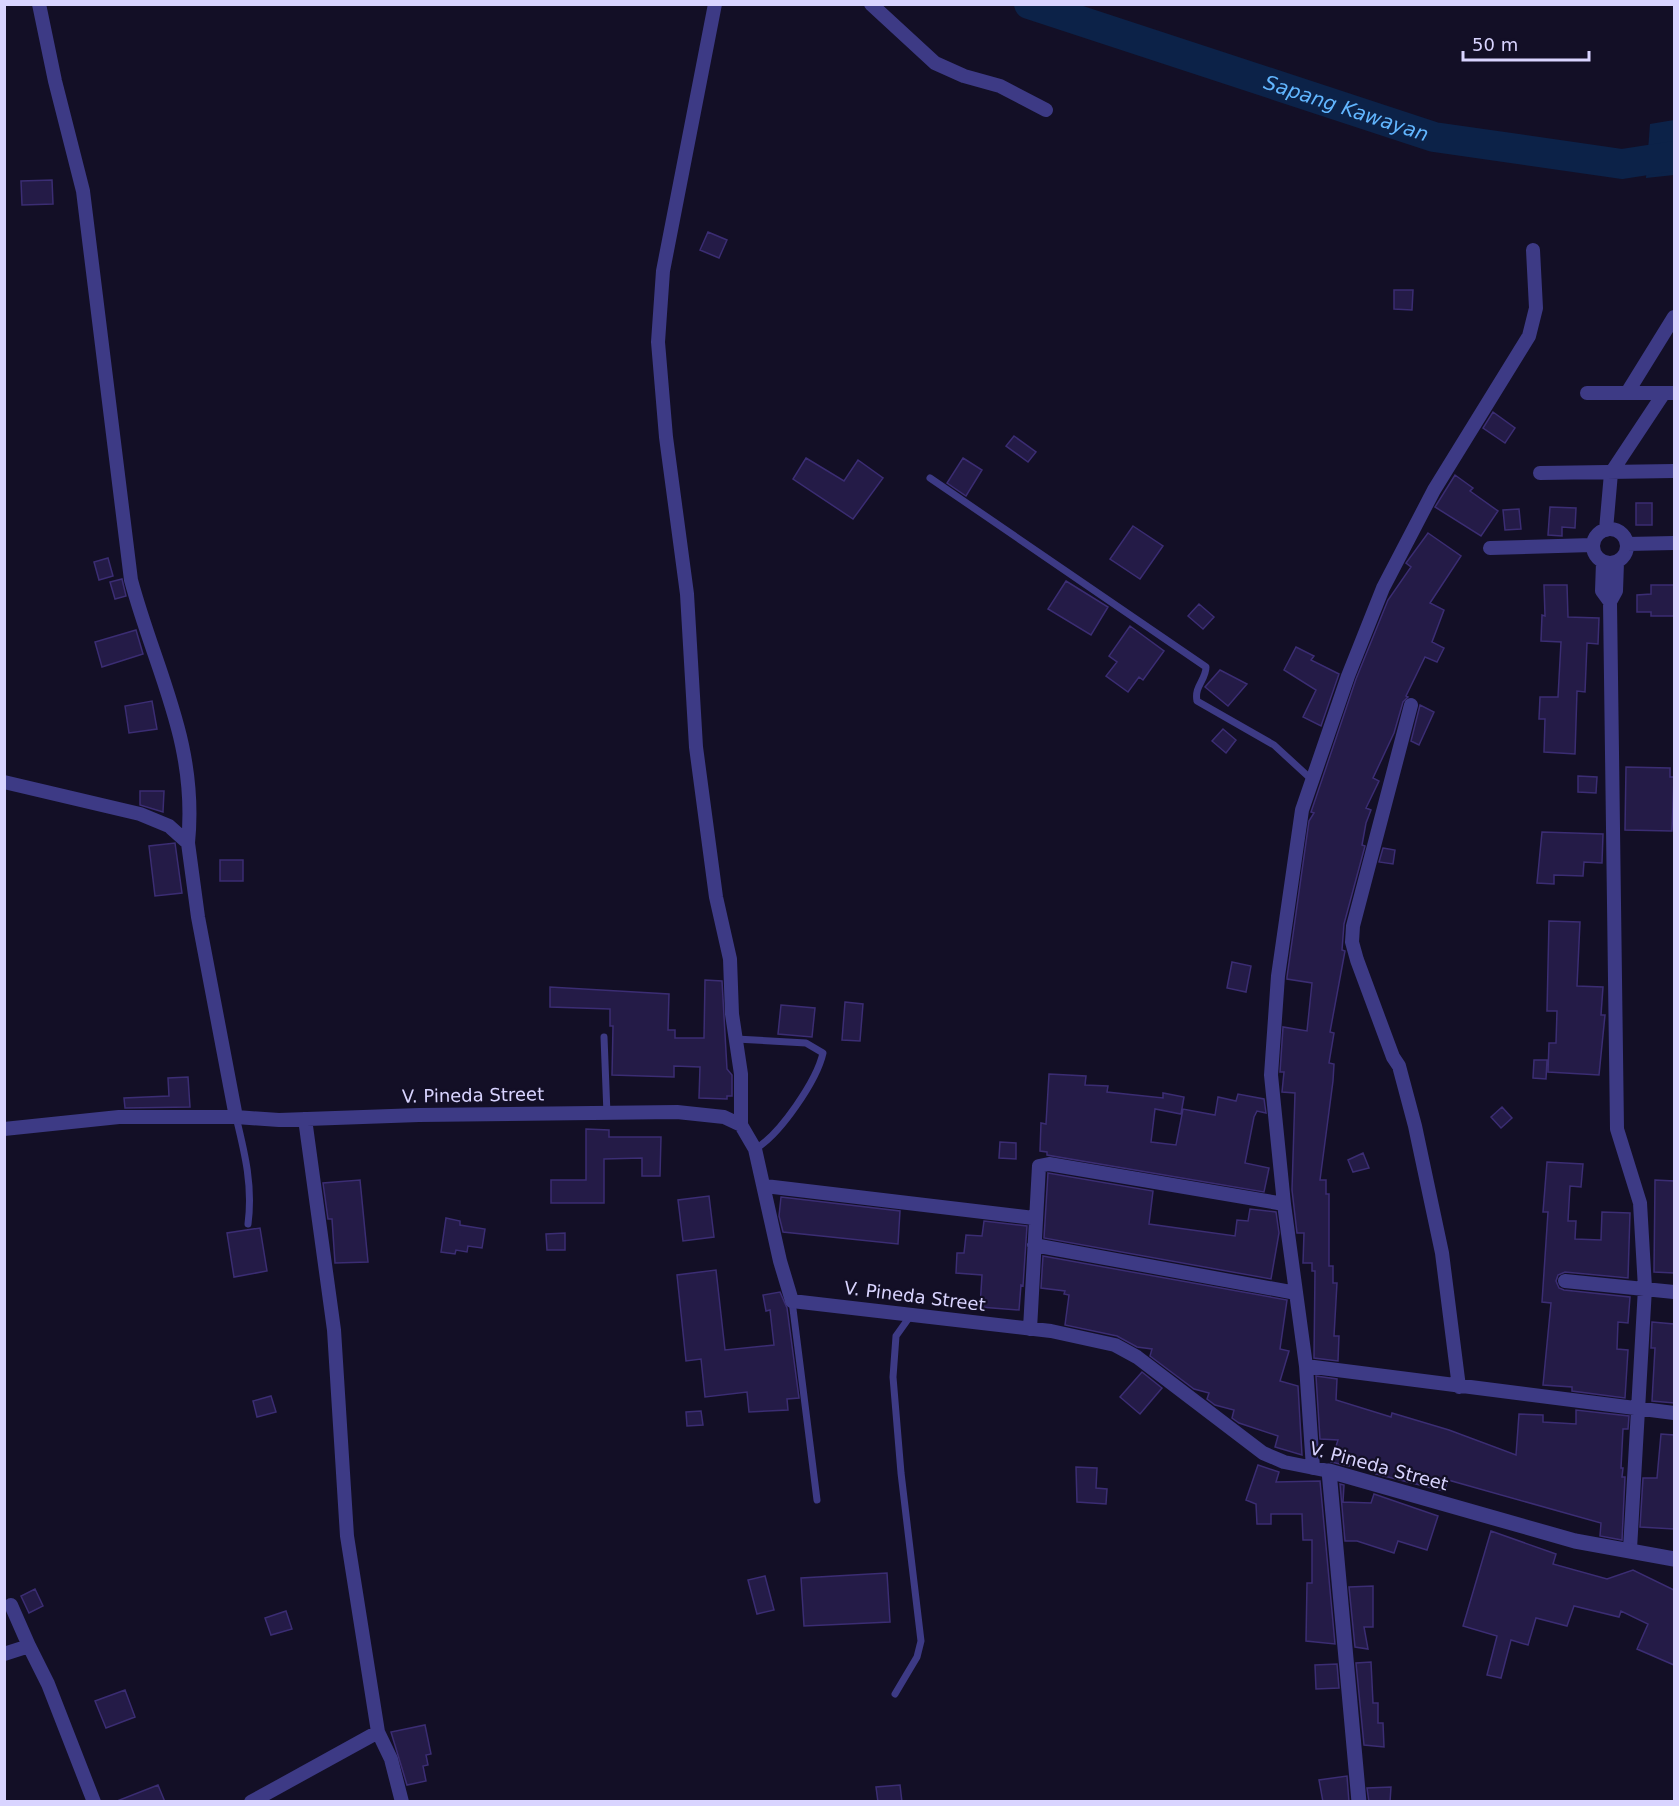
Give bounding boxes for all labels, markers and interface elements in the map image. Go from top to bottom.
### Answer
scale bar [1463,24,1589,62]
text: 50 m [1472,34,1518,55]
water label: Sapang Kawayan [1261,70,1432,146]
street label: V. Pineda Street [402,1083,544,1107]
street label: V. Pineda Street [843,1277,987,1315]
street label: V. Pineda Street [1308,1437,1450,1495]

